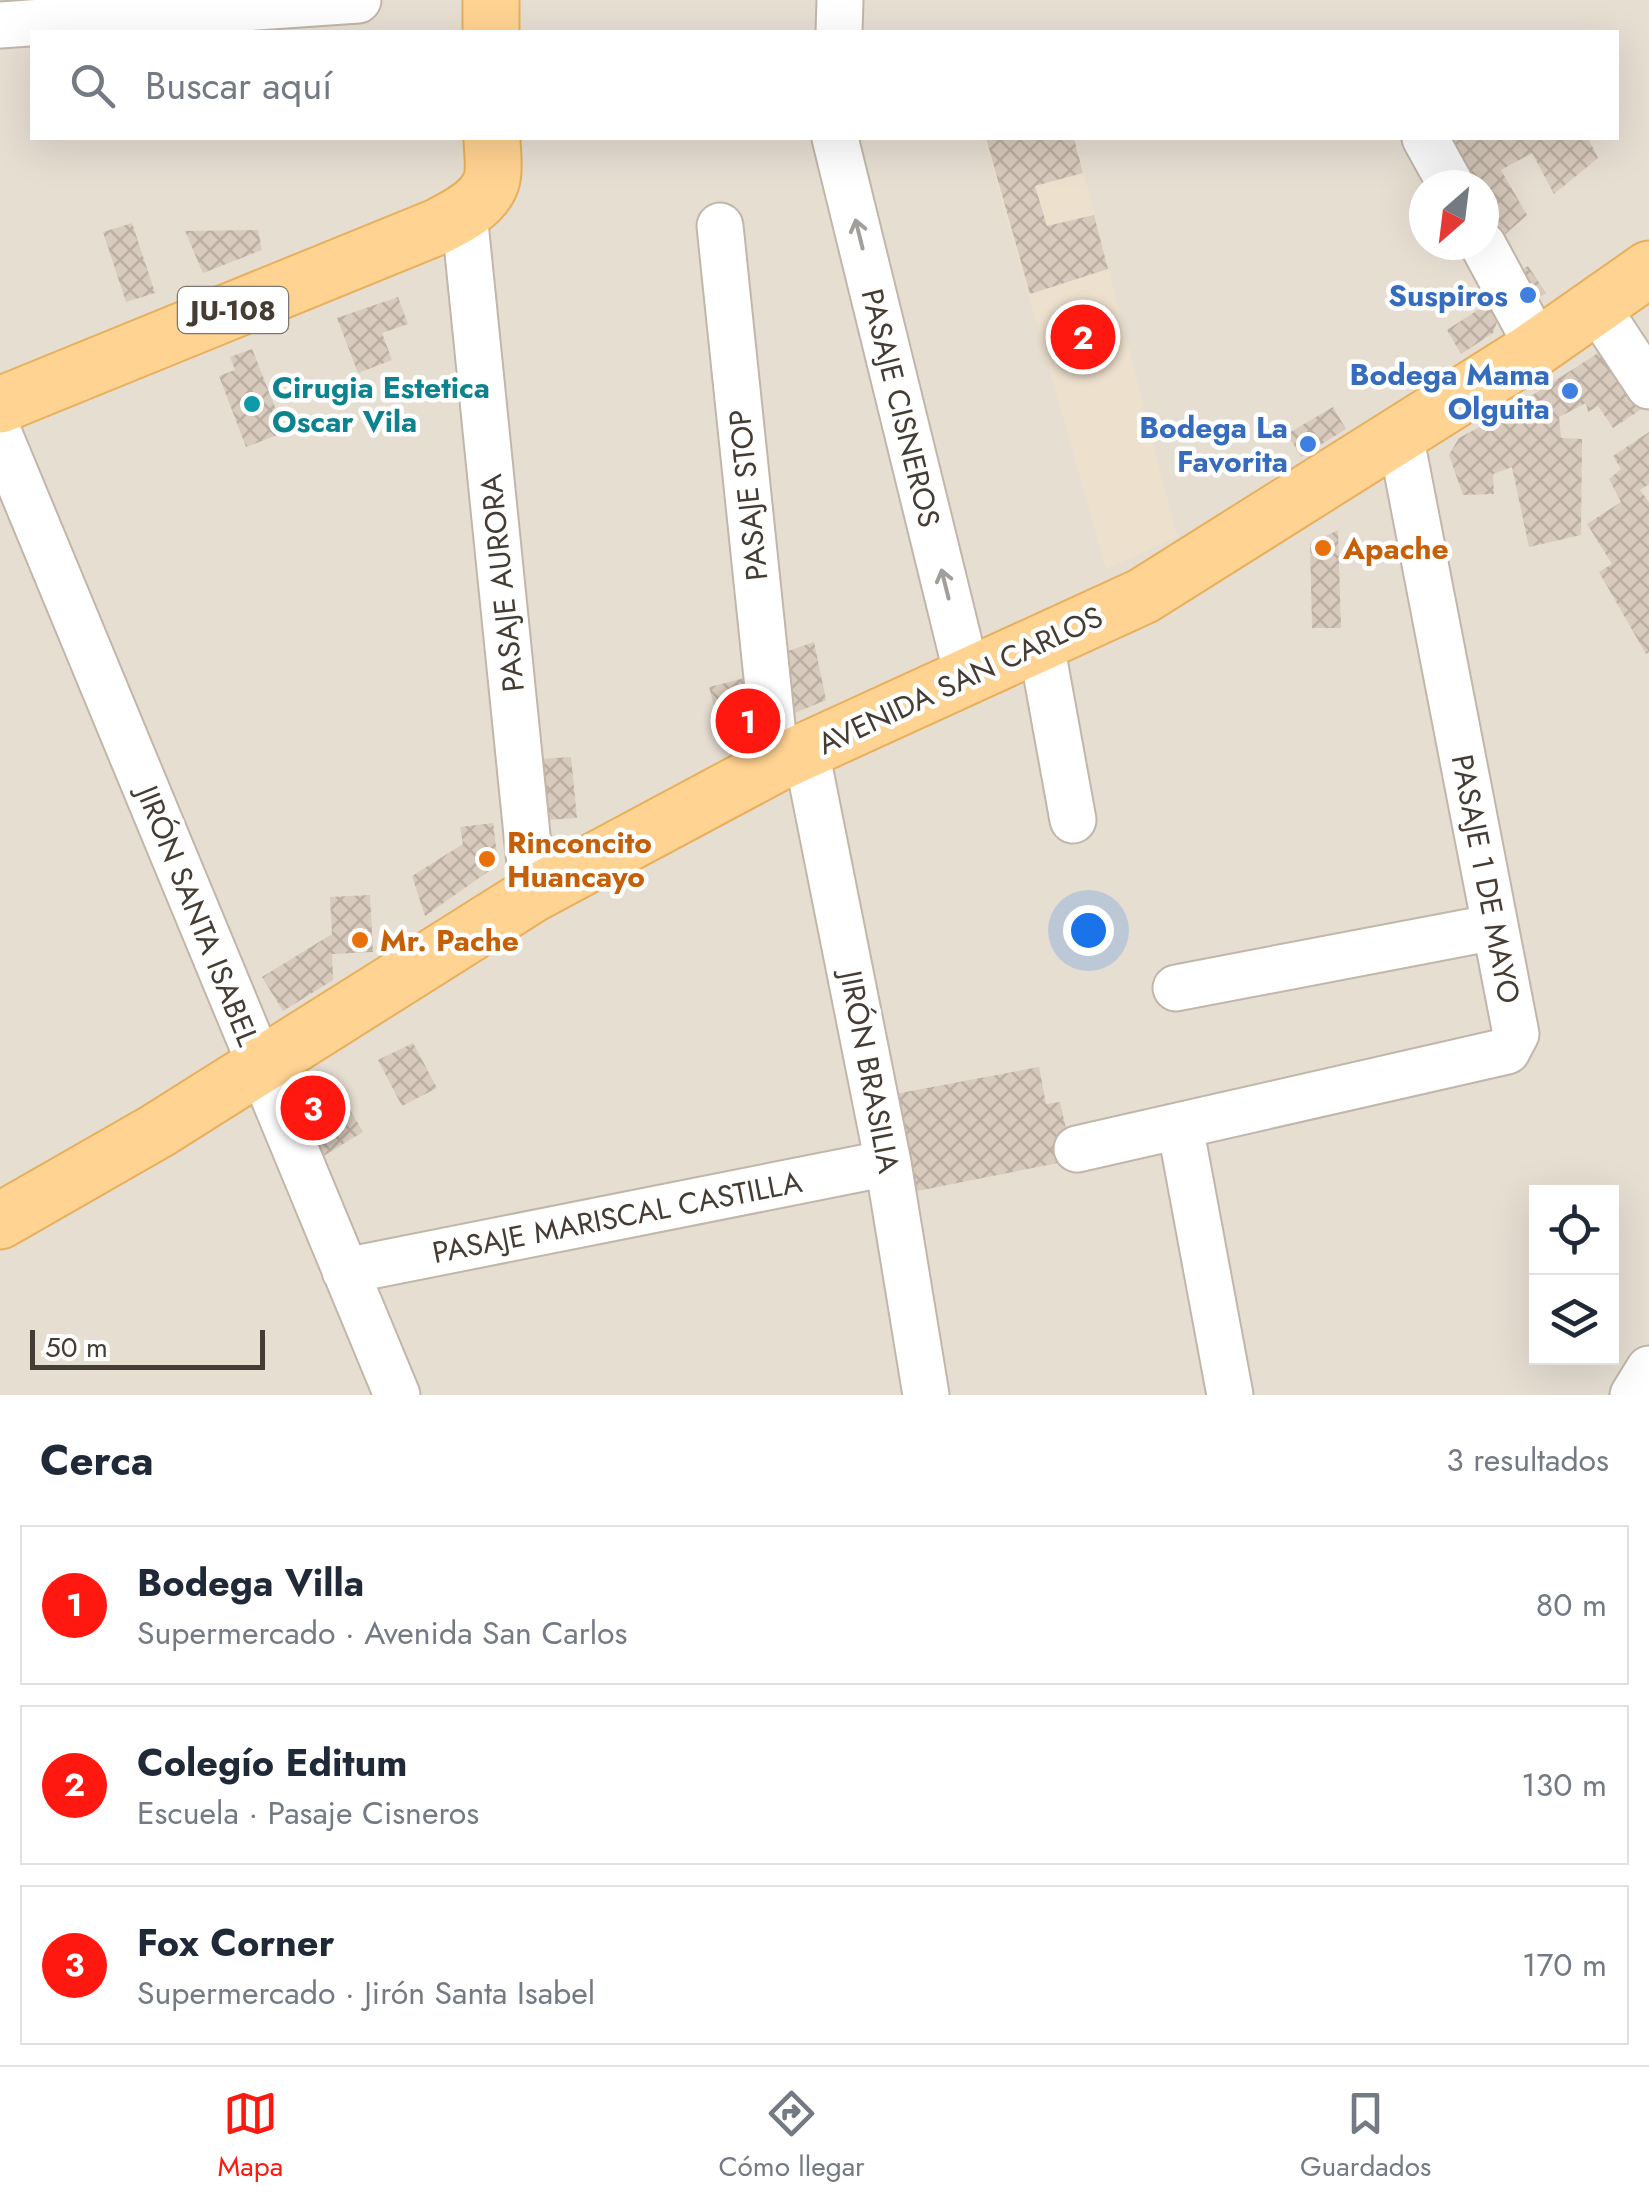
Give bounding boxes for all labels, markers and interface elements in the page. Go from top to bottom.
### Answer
search box [30,30,1619,140]
icon: search [65,58,120,113]
text: Buscar aquí [145,58,332,113]
north arrow [1409,170,1499,260]
one-way arrow [849,219,867,251]
place label: Suspiros [1388,274,1508,317]
street label: PASAJE CISNEROS [851,284,951,532]
marker: Suspiros [1517,284,1539,306]
road number: JU-108 [178,287,288,333]
pin: 2 [1050,300,1116,374]
place label: Bodega Mama Olguita [1350,353,1550,430]
place label: Cirugia Estetica Oscar Vila [272,366,490,443]
marker: Bodega Mama Olguita [1559,380,1581,402]
marker: Cirugia Estetica Oscar Vila [241,393,263,415]
place label: Bodega La Favorita [1139,406,1288,483]
street label: PASAJE STOP [718,407,778,583]
marker: Bodega La Favorita [1297,433,1319,455]
street label: PASAJE AURORA [469,472,535,694]
place label: Apache [1342,527,1449,570]
marker: Apache [1312,537,1334,559]
one-way arrow [934,569,953,600]
street label: AVENIDA SAN CARLOS [810,595,1110,765]
pin: 1 [716,684,780,758]
street label: PASAJE 1 DE MAYO [1441,751,1531,1007]
street label: JIRÓN SANTA ISABEL [125,776,270,1053]
place label: Rinconcito Huancayo [507,821,652,898]
marker: Rinconcito Huancayo [476,848,498,870]
your location [1063,905,1114,956]
place label: Mr. Pache [380,919,519,962]
marker: Mr. Pache [349,929,371,951]
street label: JIRÓN BRASILIA [829,963,911,1177]
pin: 3 [280,1070,346,1146]
street label: PASAJE MARISCAL CASTILLA [429,1160,806,1274]
map controls [1529,1185,1619,1365]
button: locate [1529,1185,1619,1275]
button: layers [1529,1275,1619,1365]
scale bar [30,1325,265,1370]
text: 50 m [45,1327,108,1368]
text: Cerca [40,1430,154,1491]
text: 3 resultados [1446,1437,1609,1483]
text: Bodega Villa [137,1555,364,1610]
text: 1 [66,1582,83,1628]
text: 80 m [1536,1582,1607,1628]
text: Supermercado · Avenida San Carlos [137,1610,627,1656]
text: Colegío Editum [137,1735,408,1790]
text: 2 [64,1762,85,1808]
text: 130 m [1521,1762,1607,1808]
text: Escuela · Pasaje Cisneros [137,1790,479,1836]
text: Fox Corner [137,1915,334,1970]
text: 3 [65,1942,84,1988]
text: 170 m [1522,1942,1607,1988]
text: Supermercado · Jirón Santa Isabel [137,1970,595,2016]
tab: Mapa [218,2086,283,2187]
tab: Cómo llegar [718,2086,865,2187]
tab: Guardados [1300,2086,1431,2187]

